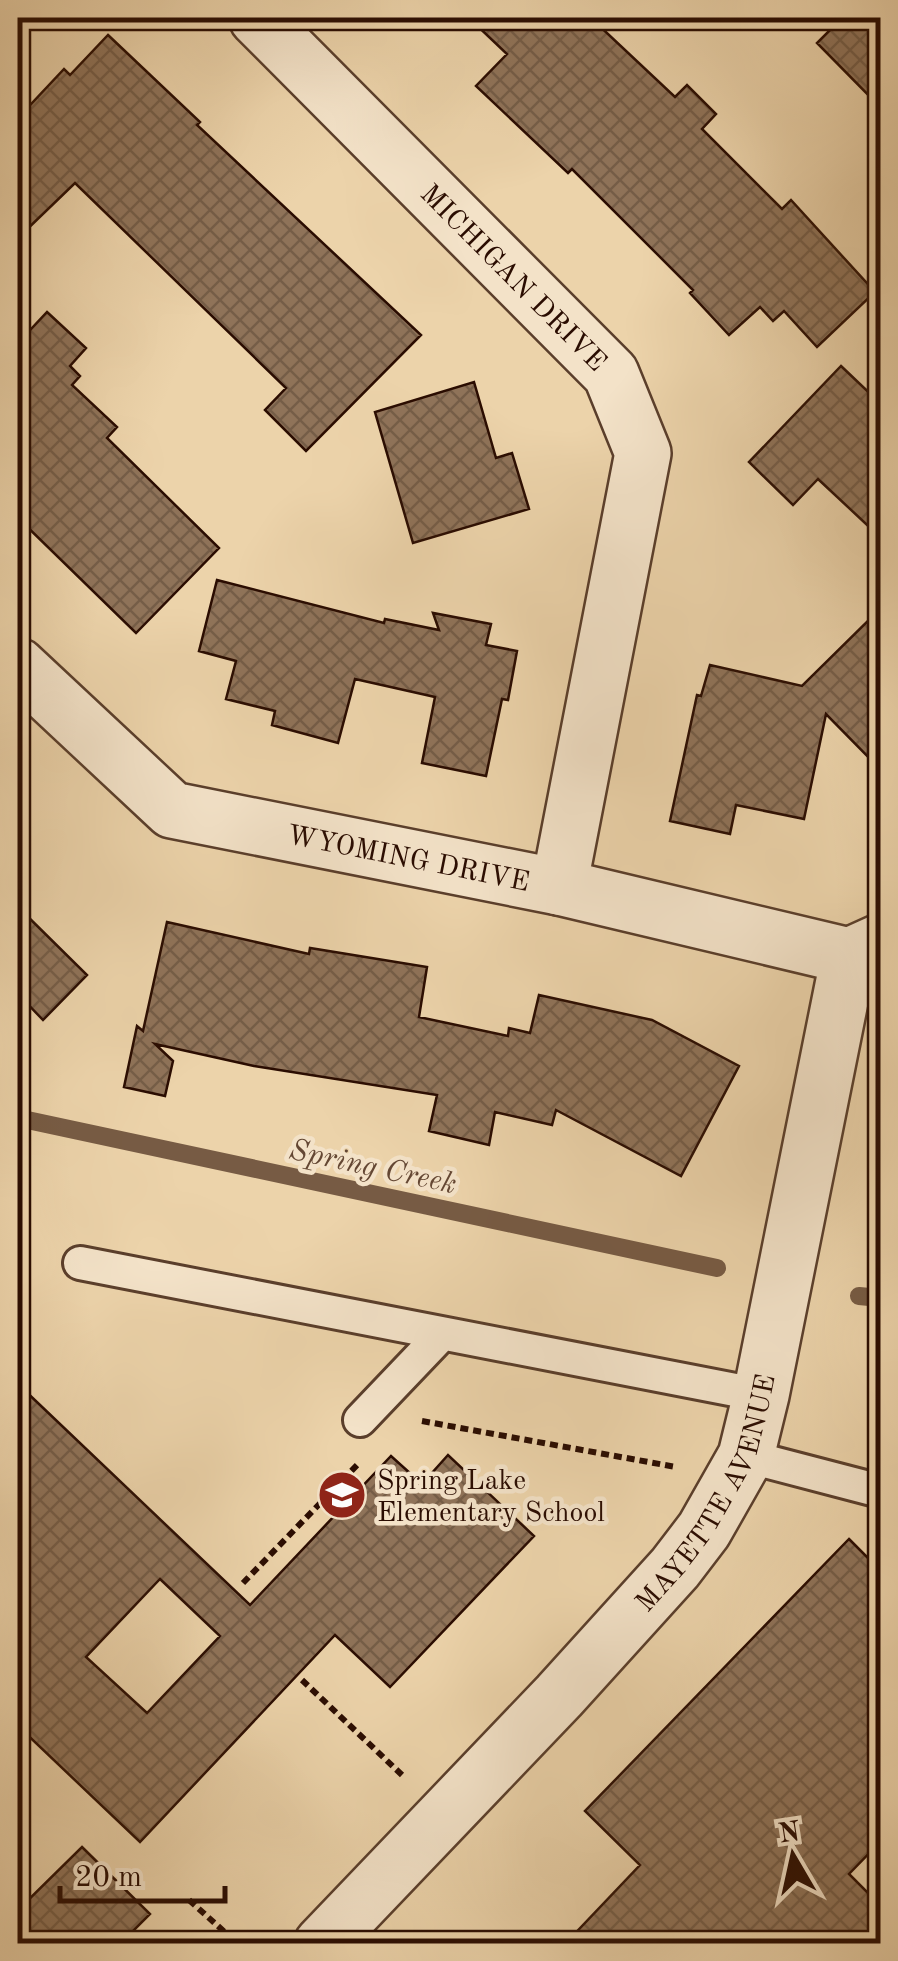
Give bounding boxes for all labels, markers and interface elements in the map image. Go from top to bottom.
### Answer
street label: MICHIGAN DRIVE [414,180,610,378]
street label: WYOMING DRIVE [284,822,532,898]
water label: Spring Creek [286,1136,459,1200]
street label: MAYETTE AVENUE [632,1372,782,1618]
place label: Spring Lake Elementary School [377,1468,605,1528]
school or university icon: Spring Lake Elementary School [316,1469,368,1521]
north arrow [743,1806,843,1906]
text: N [777,1819,803,1850]
scale bar [60,1841,225,1903]
text: 20 m [75,1863,142,1893]

